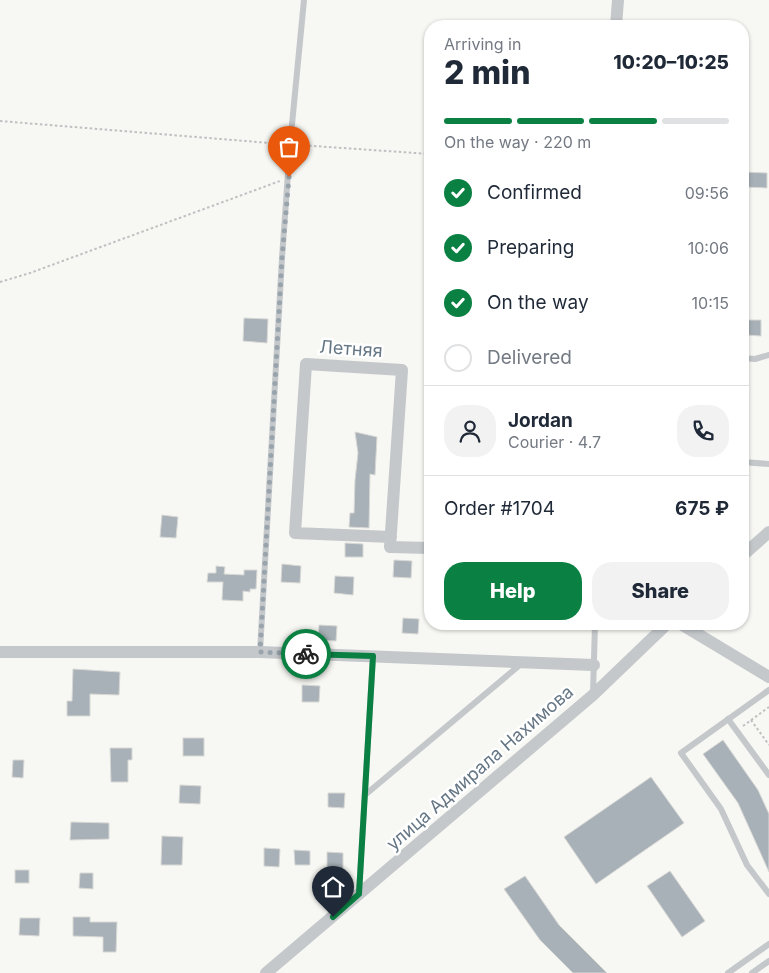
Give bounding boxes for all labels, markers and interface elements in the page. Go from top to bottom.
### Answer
text: Arriving in [444,34,521,54]
text: 10:20–10:25 [613,51,729,74]
text: 2 min [444,53,530,92]
pin [268,126,310,177]
text: On the way · 220 m [444,132,591,152]
icon: bag [275,133,303,161]
icon: check [444,179,472,207]
text: Confirmed [487,181,582,204]
text: 09:56 [685,183,729,203]
icon: check [444,234,472,262]
text: Preparing [487,236,574,259]
text: 10:06 [688,238,729,258]
icon: check [444,289,472,317]
text: On the way [487,291,589,314]
text: 10:15 [692,293,729,313]
street label: Летняя [319,336,383,361]
text: Delivered [487,346,572,369]
button: person [444,405,496,457]
button: phone [677,405,729,457]
text: Jordan [508,409,573,432]
text: Courier · 4.7 [508,432,601,452]
text: Order #1704 [444,497,555,520]
text: 675 ₽ [675,497,729,520]
button: Help [444,562,582,620]
button: Share [592,562,729,620]
courier [281,629,331,679]
icon: bike [292,640,320,668]
street label: улица Адмирала Нахимова [382,681,577,854]
pin [312,866,354,917]
icon: home [319,873,347,901]

